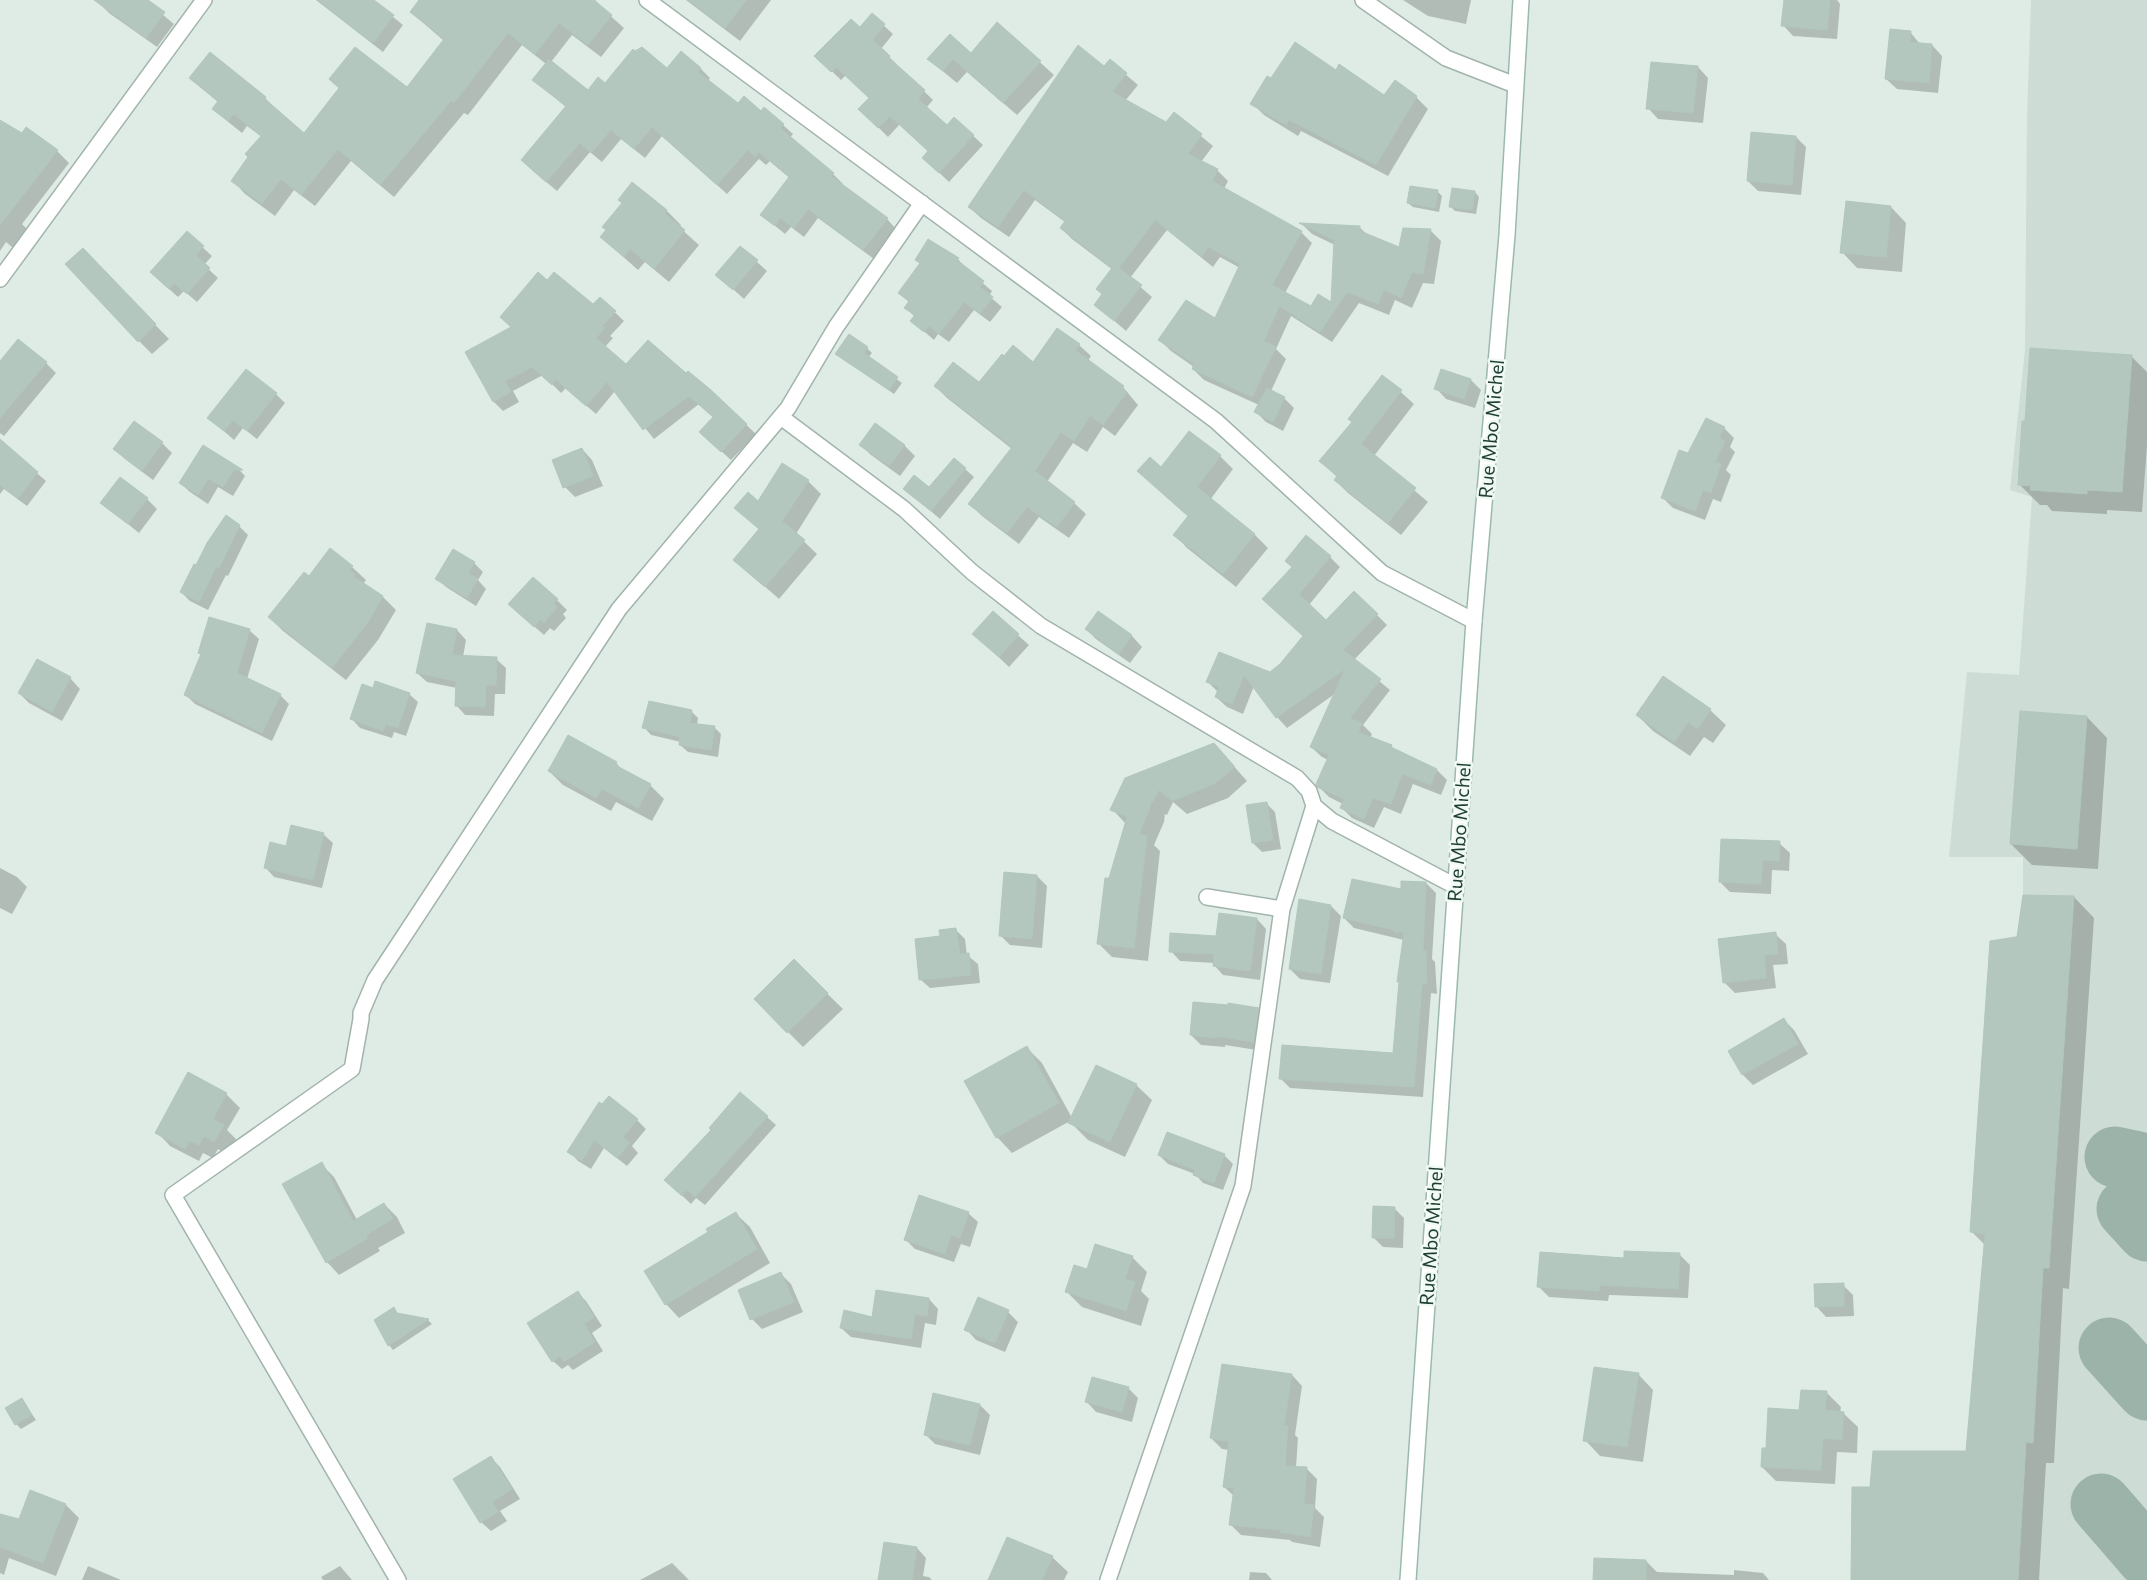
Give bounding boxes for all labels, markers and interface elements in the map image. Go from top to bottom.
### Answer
street label: Rue Mbo Michel [1473,358,1508,499]
street label: Rue Mbo Michel [1442,762,1475,902]
street label: Rue Mbo Michel [1414,1166,1447,1306]

